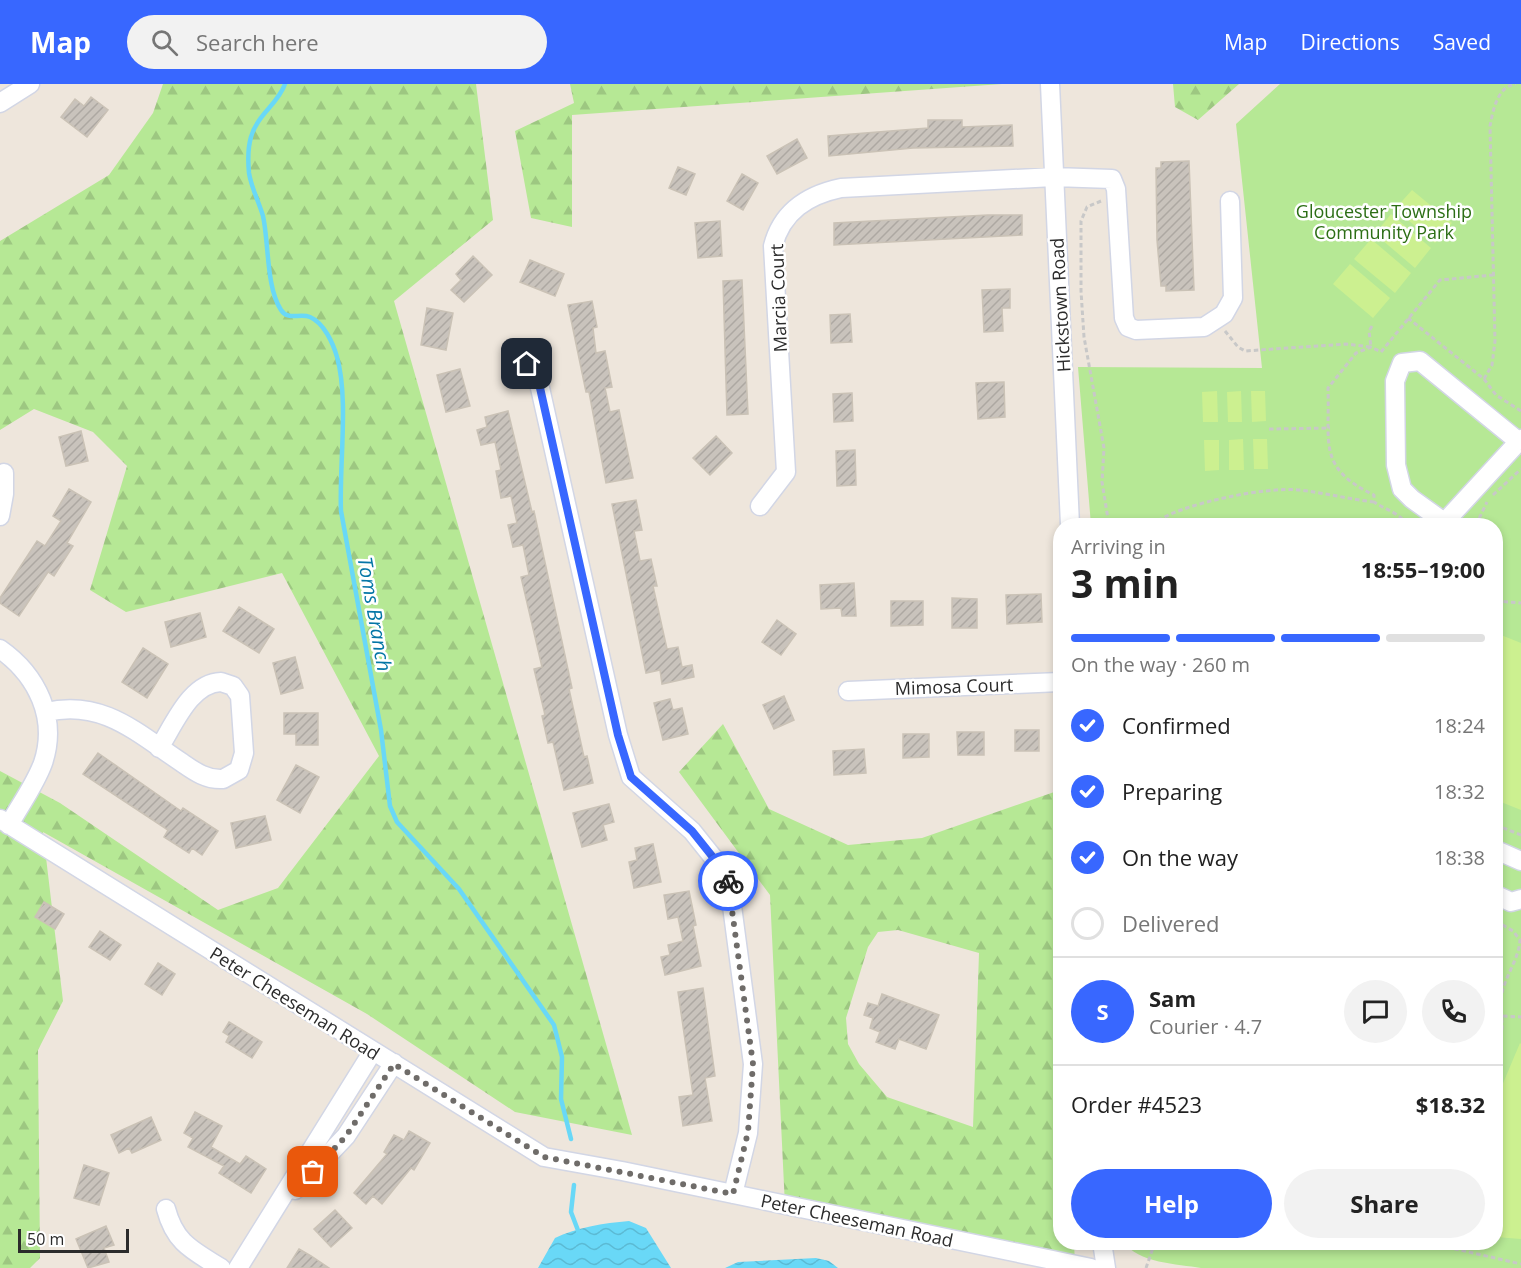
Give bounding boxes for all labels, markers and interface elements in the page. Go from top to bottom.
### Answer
search box [127,15,547,69]
text: Map [30,23,91,61]
icon: search [148,26,181,59]
text: Search here [196,27,319,57]
text: Map [1224,28,1267,56]
text: Directions [1300,28,1400,56]
text: Saved [1433,28,1491,56]
park label: Gloucester Township Community Park [1296,199,1472,244]
street label: Hickstown Road [1045,237,1075,373]
street label: Marcia Court [764,243,792,353]
pin [501,338,552,389]
icon: home [510,347,543,380]
text: Arriving in [1071,533,1166,560]
text: 18:55–19:00 [1361,554,1485,584]
water label: Toms Branch [352,555,398,673]
text: 3 min [1071,556,1179,609]
text: On the way · 260 m [1071,651,1250,678]
street label: Mimosa Court [894,672,1014,700]
icon: check [1071,709,1104,742]
text: Confirmed [1122,710,1231,740]
text: 18:24 [1434,712,1485,739]
icon: check [1071,775,1104,808]
text: Preparing [1122,776,1222,806]
text: 18:32 [1434,778,1485,805]
icon: check [1071,841,1104,874]
text: On the way [1122,842,1238,872]
text: 18:38 [1434,844,1485,871]
courier [698,851,758,911]
icon: bike [712,865,745,898]
text: Delivered [1122,908,1220,938]
street label: Peter Cheeseman Road [205,941,385,1065]
button: chat [1344,980,1407,1043]
button: phone [1422,980,1485,1043]
text: Sam [1149,983,1196,1013]
text: S [1096,996,1109,1026]
text: Courier · 4.7 [1149,1013,1262,1040]
text: Order #4523 [1071,1089,1202,1119]
text: $18.32 [1416,1089,1485,1119]
pin [287,1146,338,1197]
icon: bag [296,1155,329,1188]
button: Help [1071,1169,1272,1238]
button: Share [1284,1169,1485,1238]
street label: Peter Cheeseman Road [759,1188,955,1252]
scale bar [18,1226,129,1254]
text: 50 m [27,1228,64,1250]

